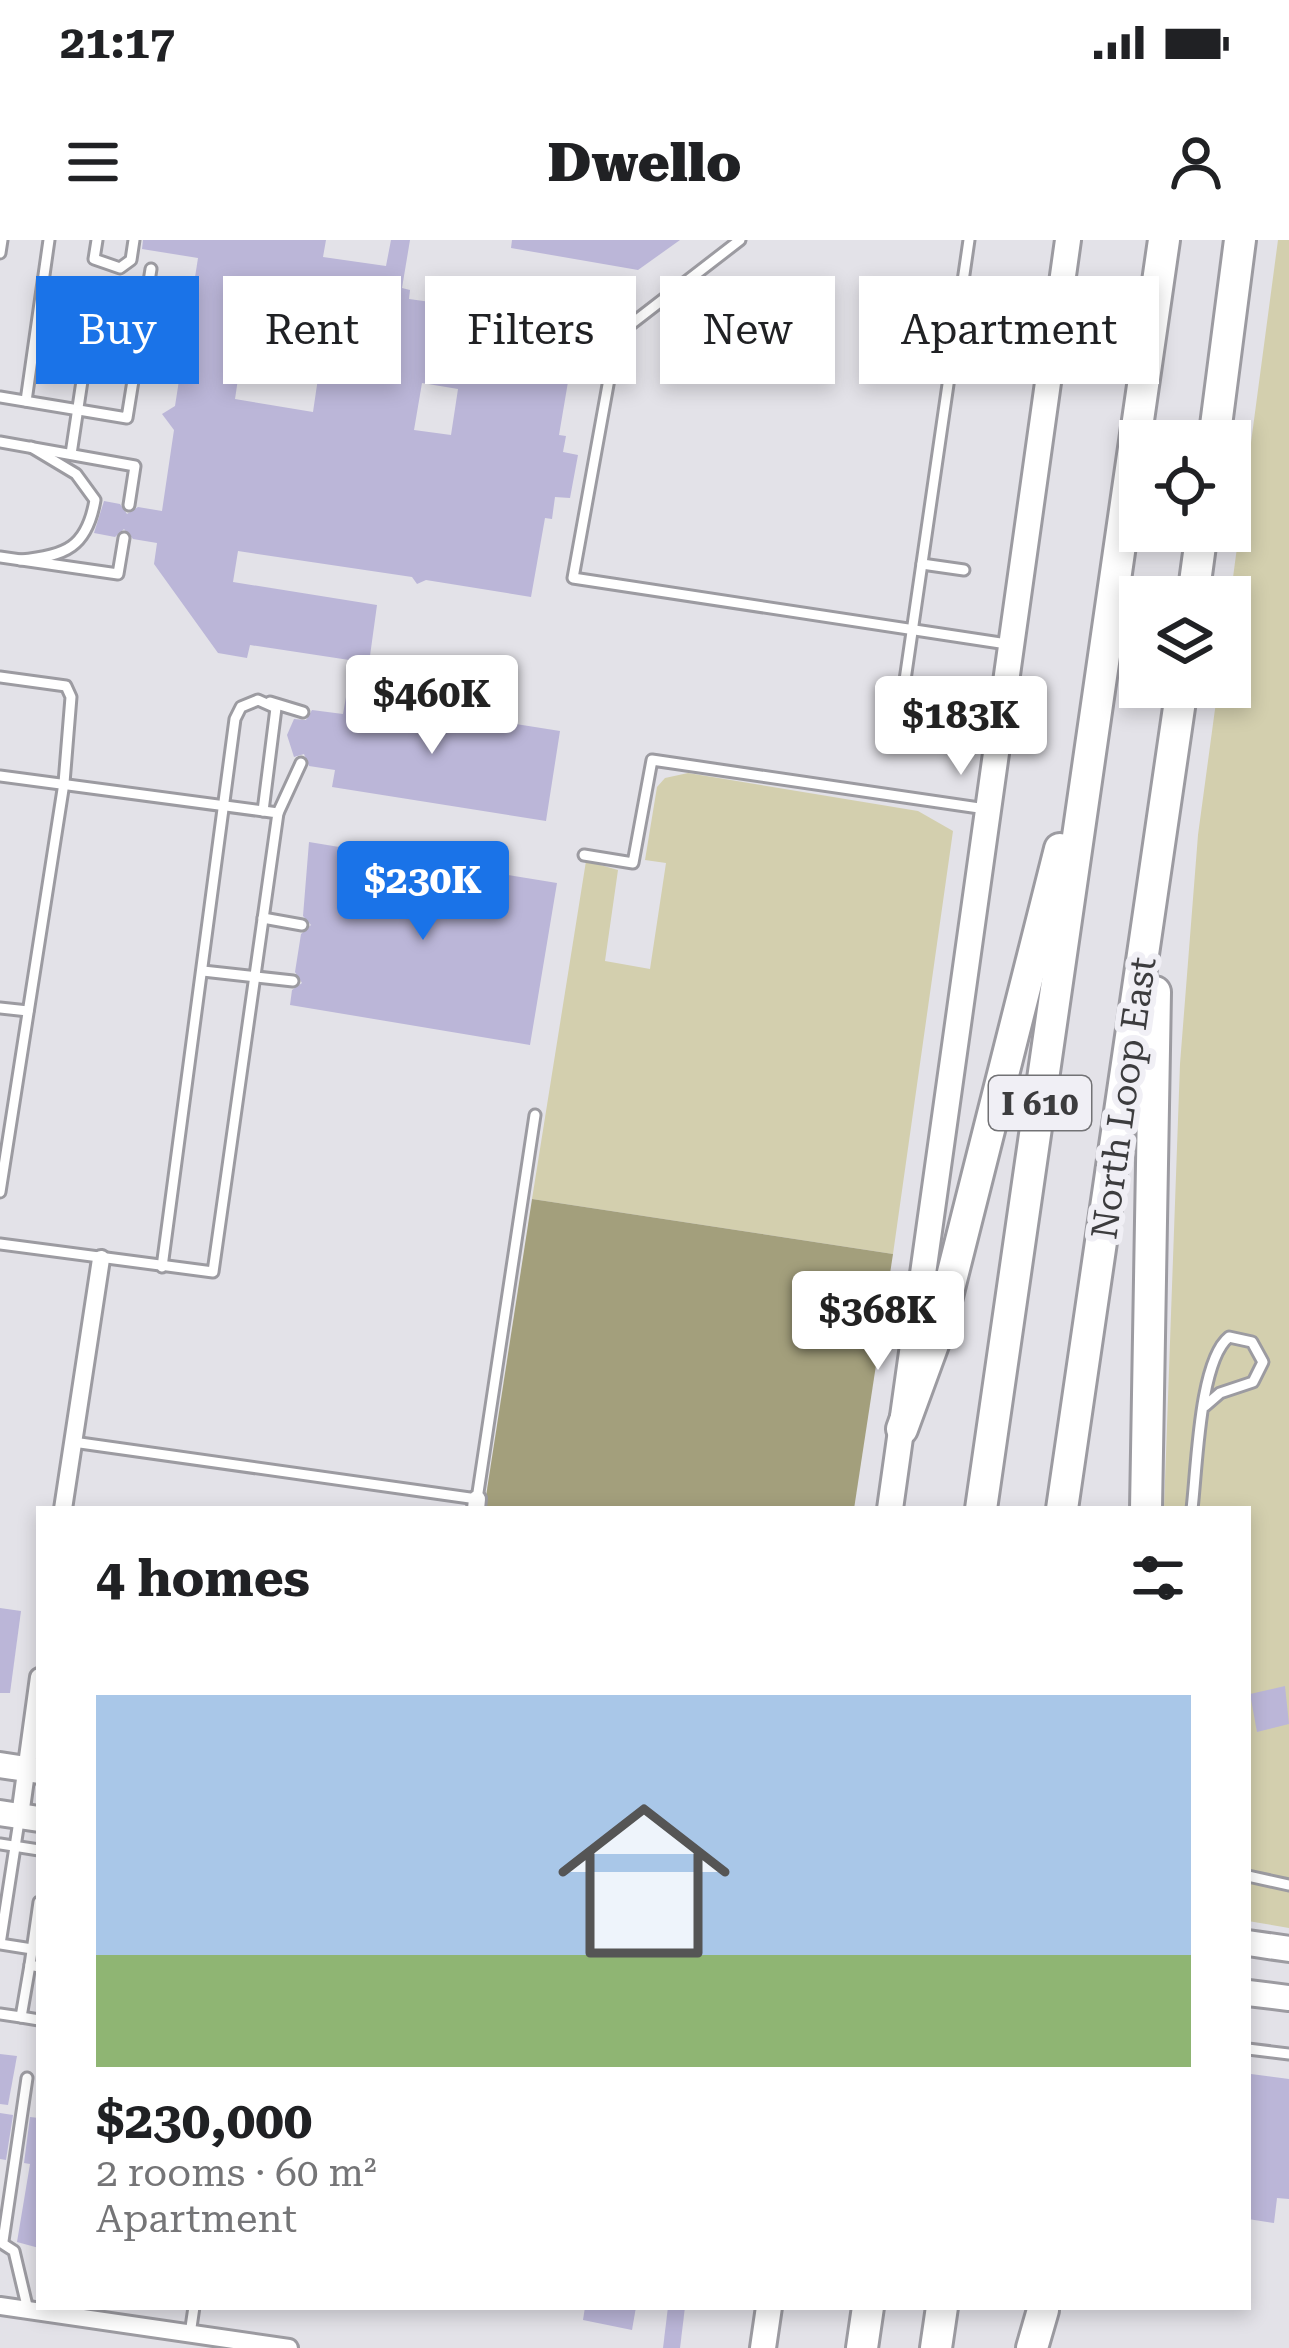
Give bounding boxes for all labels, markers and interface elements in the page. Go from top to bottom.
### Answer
text: 21:17 [60,16,175,69]
icon: menu [60,129,126,195]
icon: person [1163,129,1229,195]
text: Dwello [548,131,741,194]
chip: Buy [36,276,199,384]
chip: Rent [223,276,401,384]
chip: Filters [425,276,636,384]
chip: New [660,276,835,384]
chip: Apartment [859,276,1159,384]
map controls [1119,420,1251,708]
button: locate [1119,420,1251,552]
button: layers [1119,576,1251,708]
pin: $460K [348,655,516,757]
text: $460K [373,671,491,717]
pin: $183K [877,676,1045,778]
text: $183K [902,692,1020,738]
pin: $230K [339,841,507,943]
text: $230K [364,857,482,903]
street label: North Loop East [1083,954,1165,1242]
road number: I 610 [989,1076,1091,1130]
pin: $368K [794,1271,962,1373]
text: $368K [819,1287,937,1333]
icon: filters [1125,1545,1191,1611]
text: 4 homes [96,1549,310,1608]
icon: home [536,1773,752,1989]
text: $230,000 [96,2091,312,2150]
text: 2 rooms · 60 m² [96,2150,377,2196]
text: Apartment [96,2196,297,2242]

